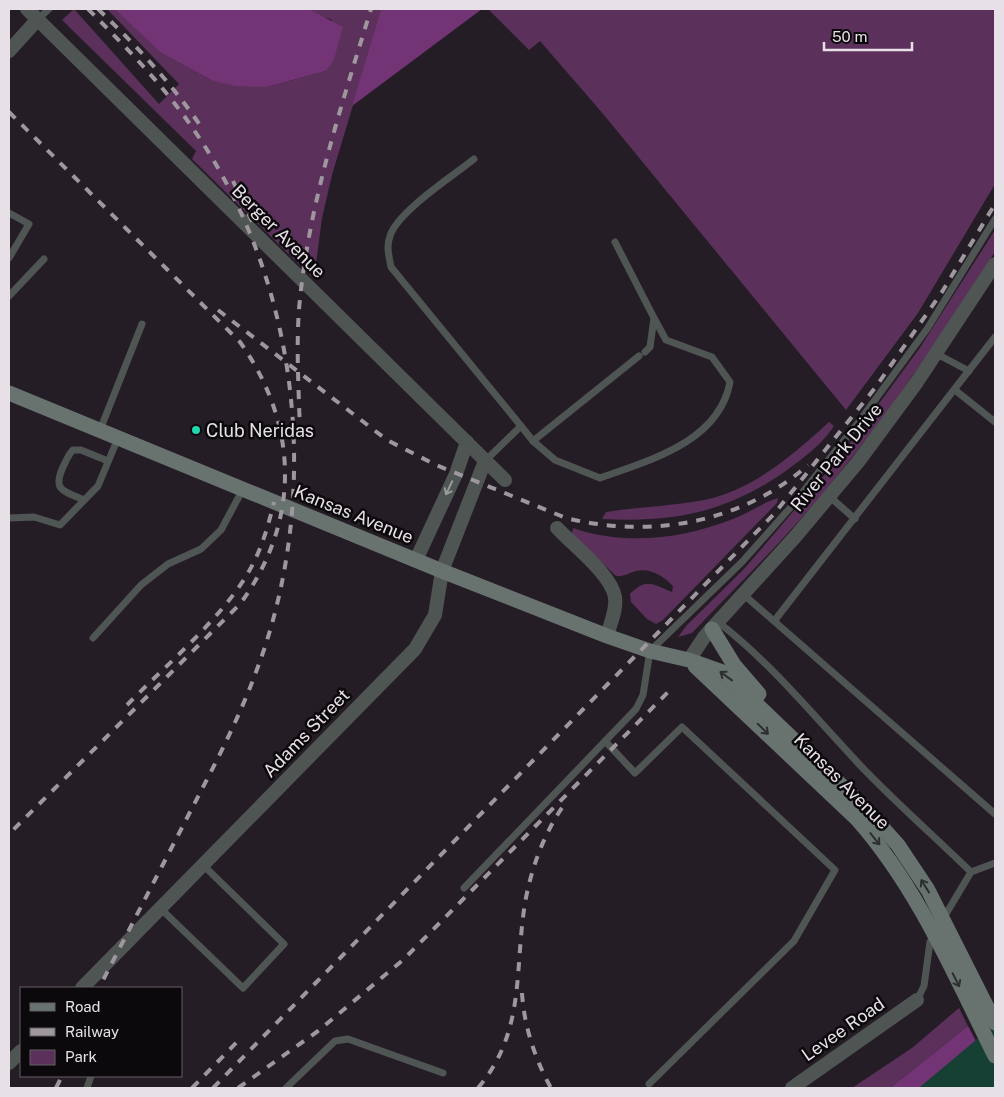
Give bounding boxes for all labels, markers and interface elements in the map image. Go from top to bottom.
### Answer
scale bar [824,20,912,52]
text: 50 m [832,28,867,45]
street label: Berger Avenue [228,180,330,282]
street label: River Park Drive [786,399,886,515]
place label: Club Neridas [206,420,314,441]
marker: Club Neridas [190,424,202,436]
one-way arrow [444,480,454,495]
street label: Kansas Avenue [291,481,417,547]
one-way arrow [719,671,733,681]
street label: Adams Street [259,684,353,782]
one-way arrow [757,723,769,735]
street label: Kansas Avenue [790,729,894,833]
one-way arrow [869,833,880,846]
one-way arrow [920,880,930,894]
one-way arrow [951,972,961,987]
legend [20,987,182,1077]
street label: Levee Road [798,993,888,1065]
text: Road [65,998,101,1015]
text: Railway [65,1023,119,1040]
text: Park [65,1048,97,1065]

